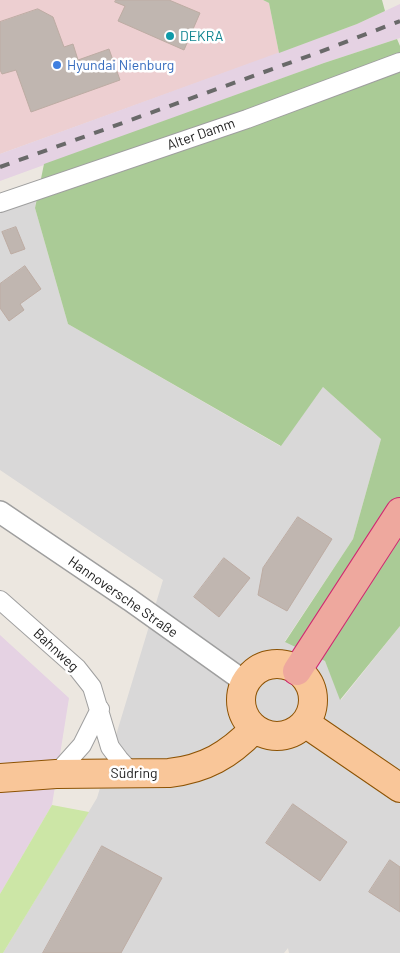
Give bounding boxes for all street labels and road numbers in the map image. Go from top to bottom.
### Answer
street label: Alter Damm [165,115,237,153]
street label: Hannoversche Straße [65,553,181,641]
street label: Bahnweg [30,625,82,675]
street label: Südring [110,765,158,781]

